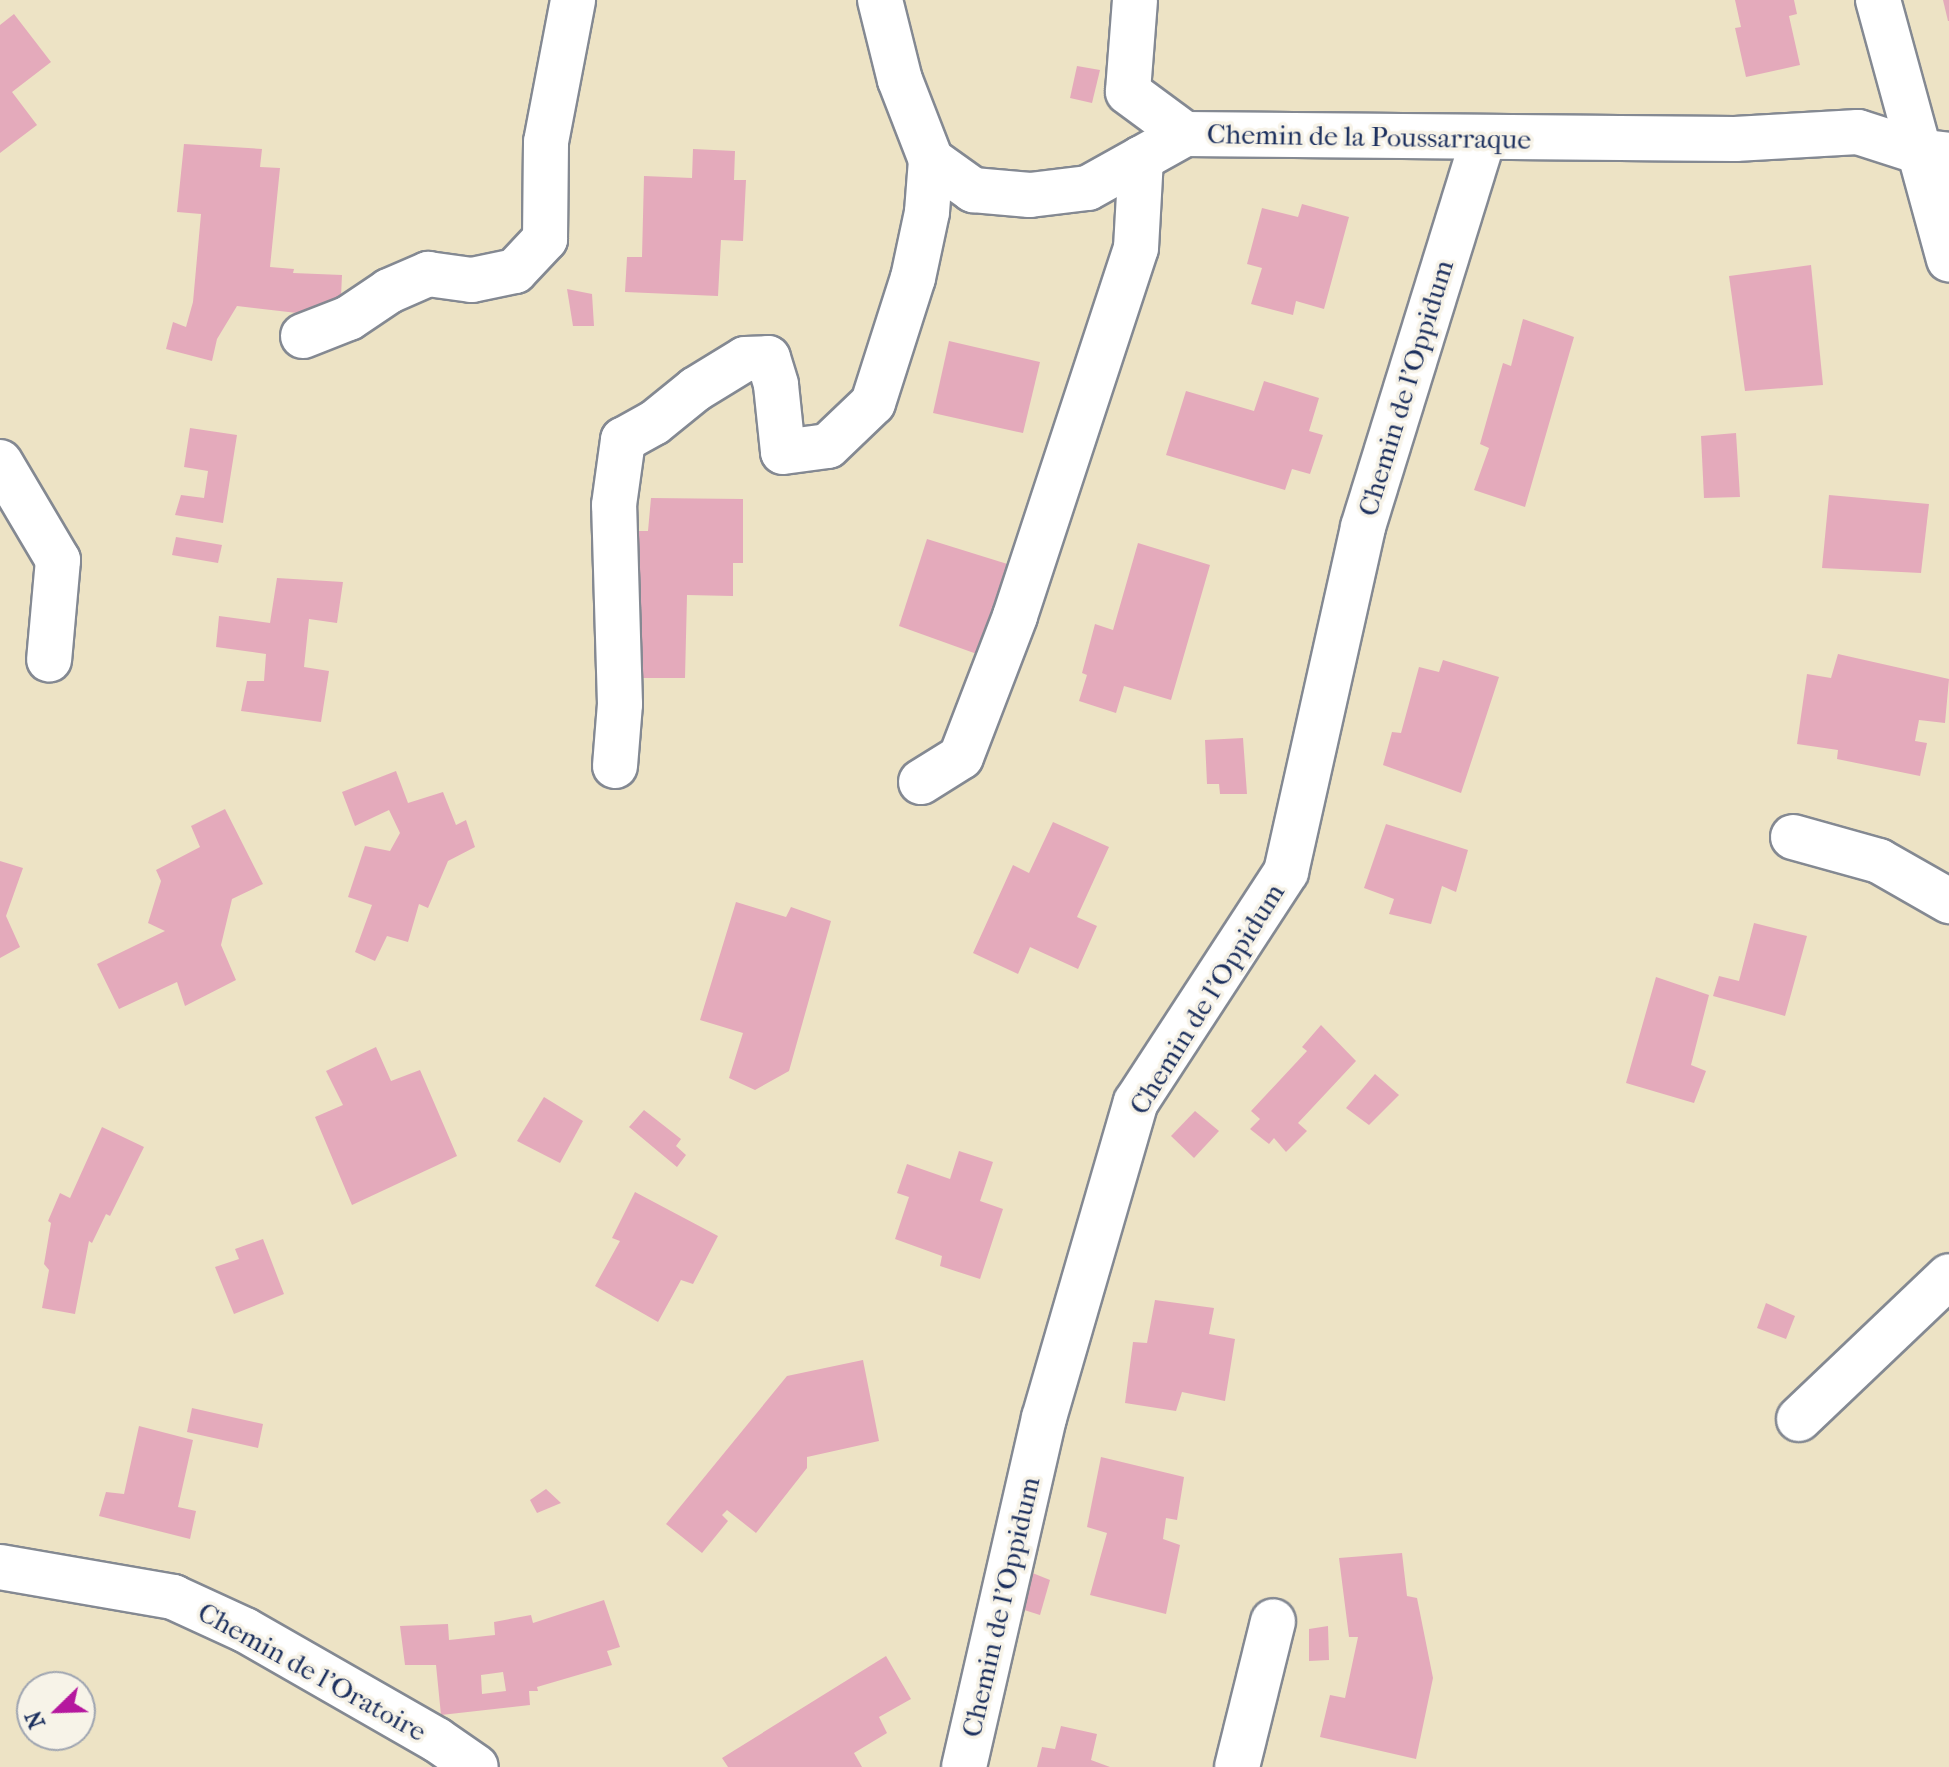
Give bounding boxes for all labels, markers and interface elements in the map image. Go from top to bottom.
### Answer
street label: Chemin de la Poussarraque [1207,117,1531,157]
street label: Chemin de l'Oppidum [1351,256,1461,520]
street label: Chemin de l'Oppidum [1122,877,1292,1121]
street label: Chemin de l'Oppidum [955,1474,1047,1740]
street label: Chemin de l'Oratoire [192,1595,432,1749]
north arrow [16,1671,96,1751]
text: N [21,1707,51,1732]

